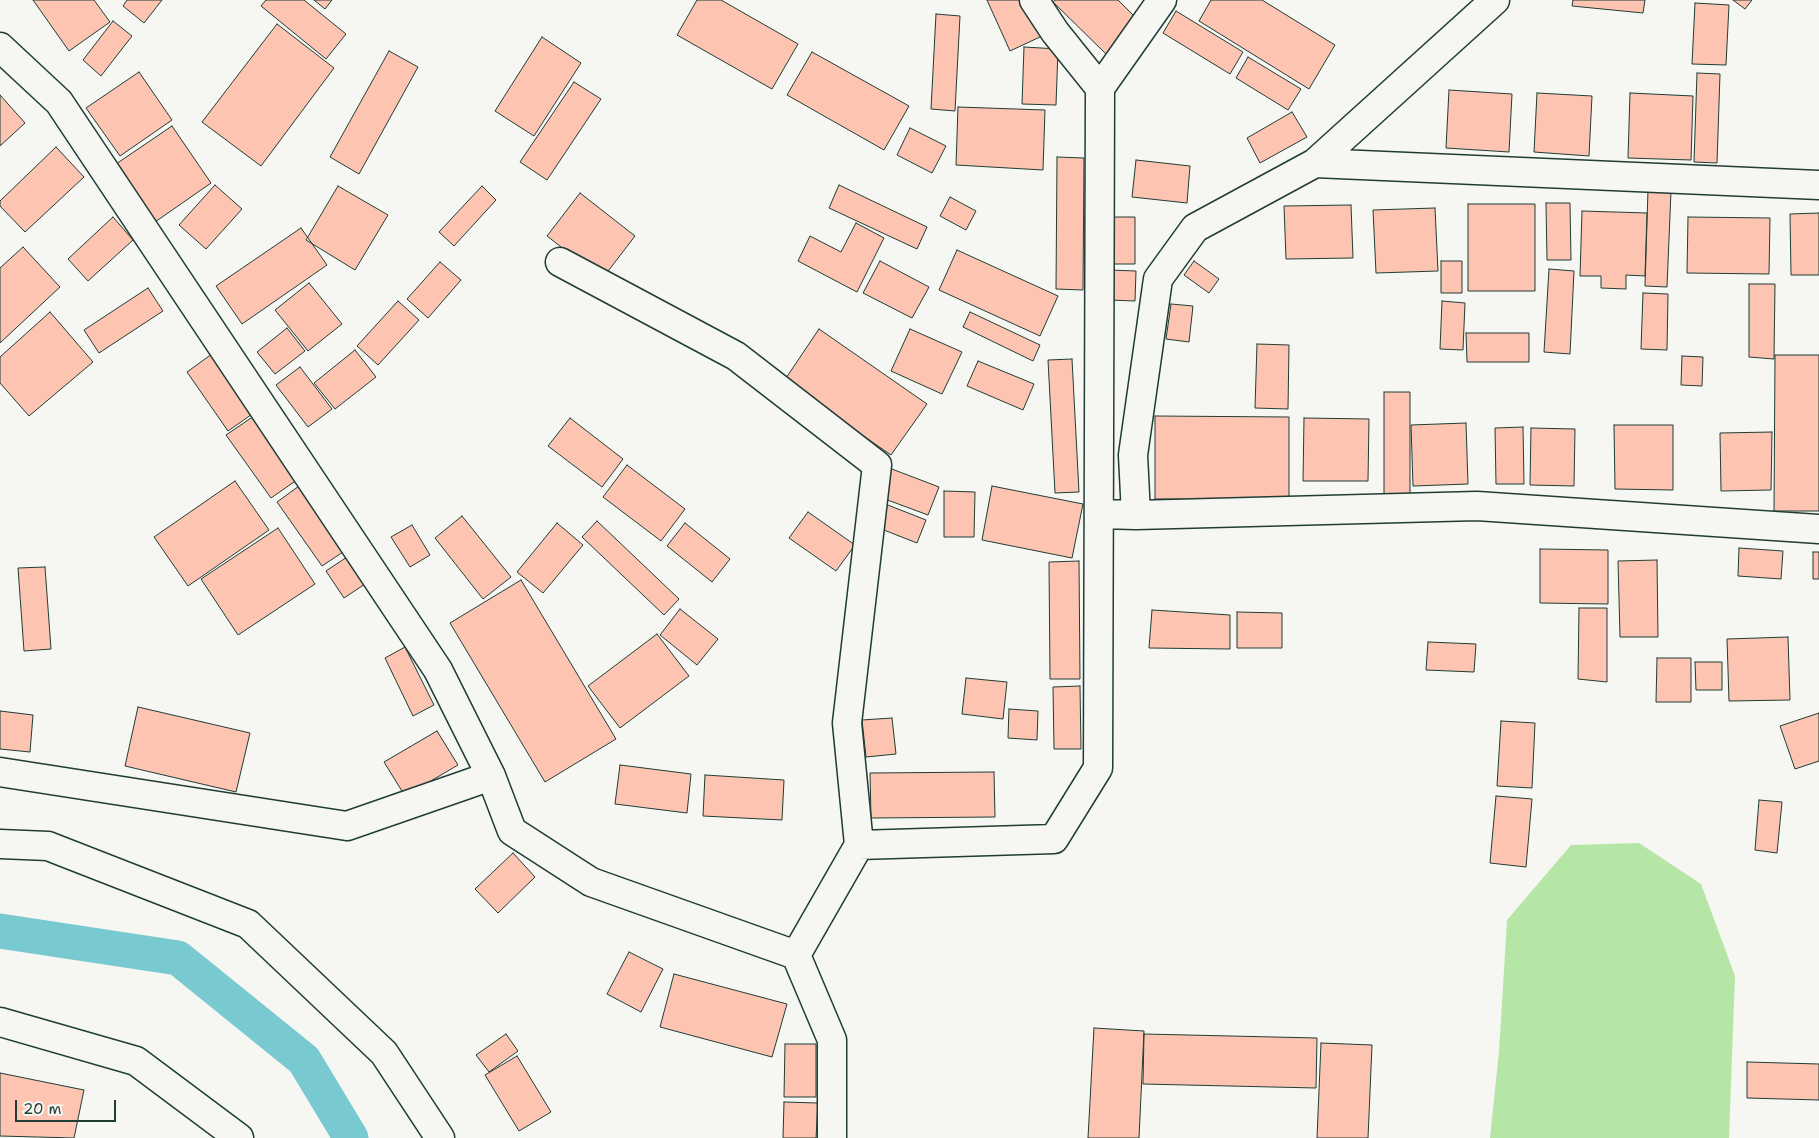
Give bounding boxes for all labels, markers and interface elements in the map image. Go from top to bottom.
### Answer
scale bar [18,1090,119,1122]
text: 20 m [23,1099,62,1119]

